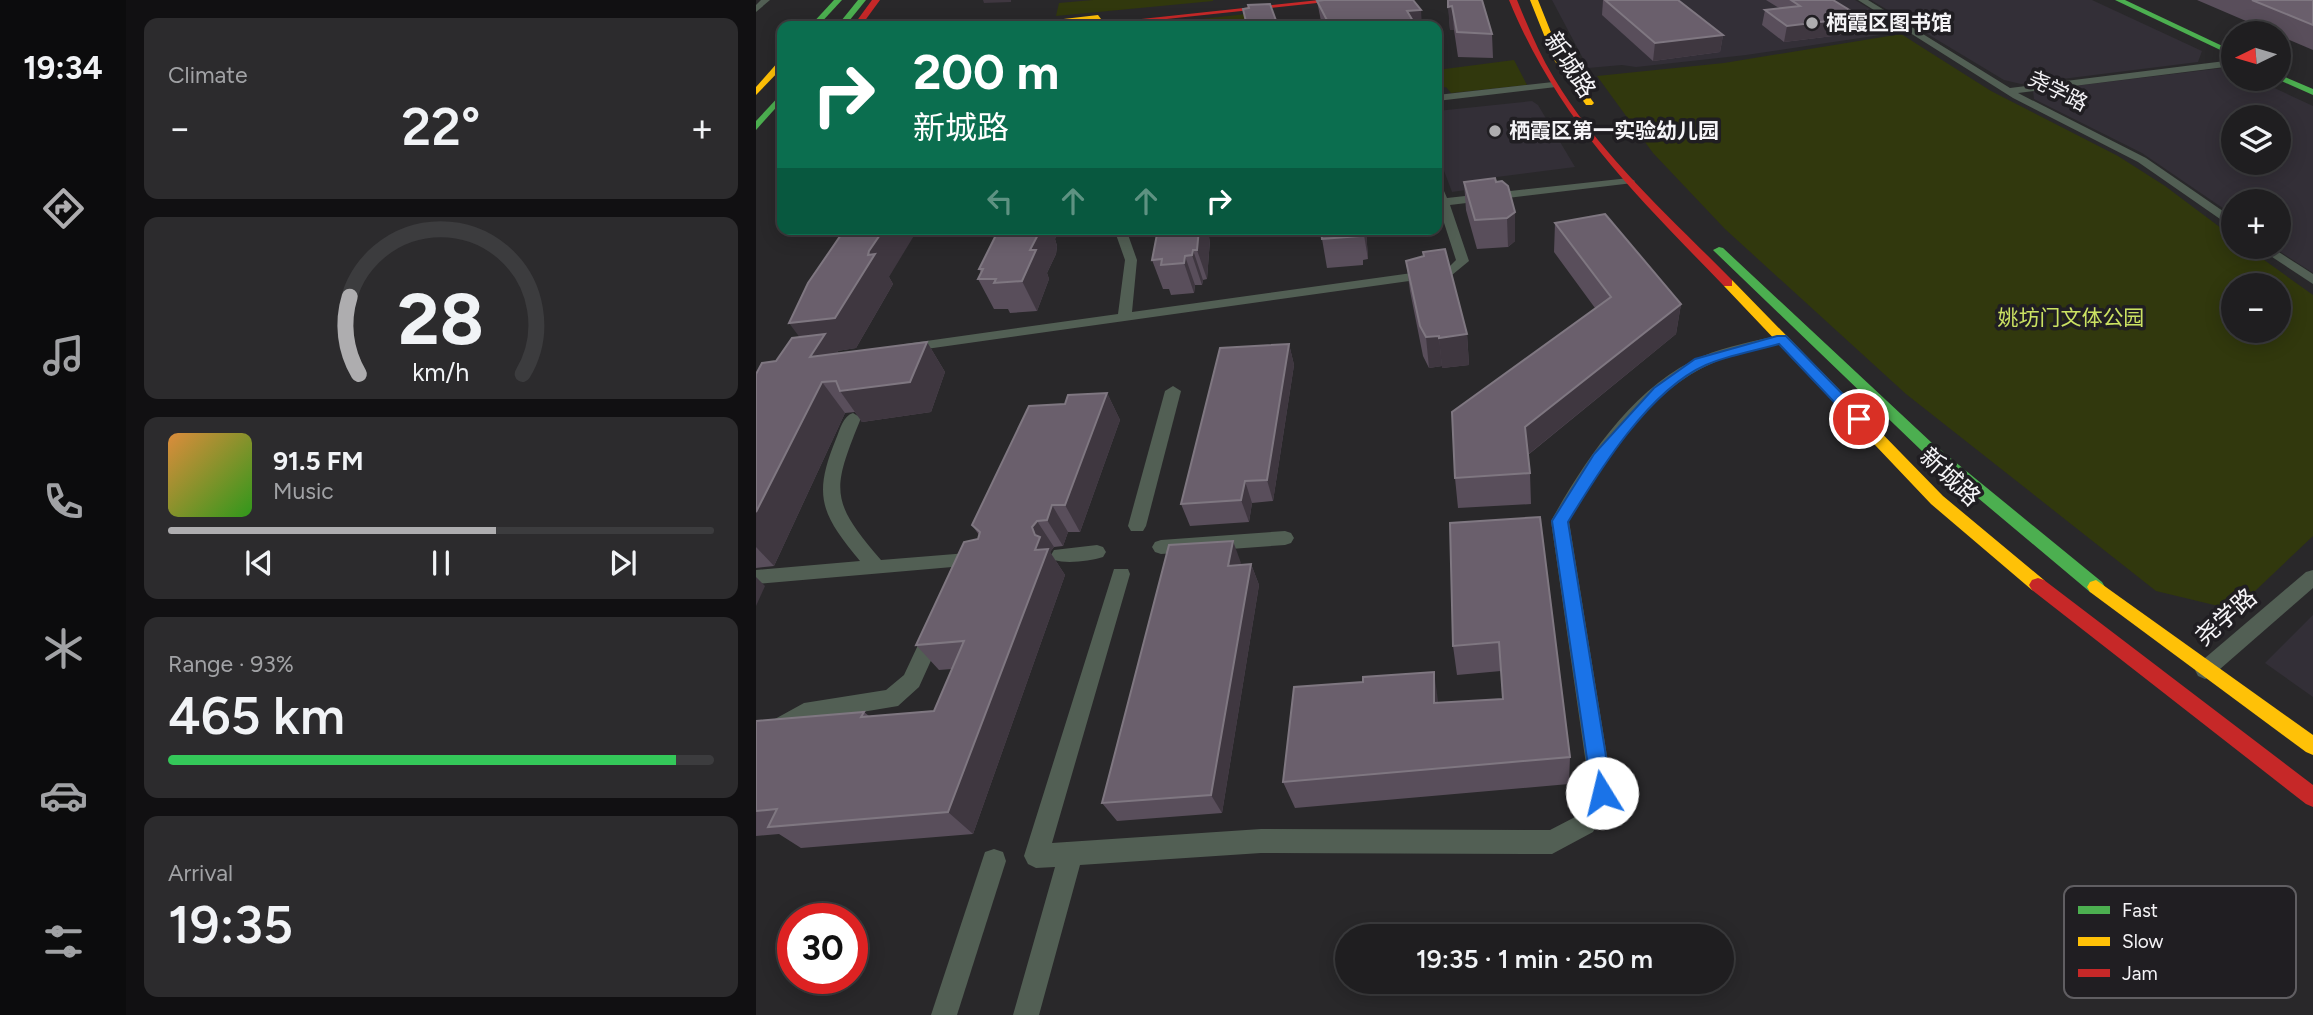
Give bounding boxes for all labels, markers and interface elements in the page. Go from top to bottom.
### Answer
place label: 栖霞区图书馆 [1826,10,1952,35]
marker: 栖霞区图书馆 [1804,15,1820,31]
north arrow [2221,21,2291,91]
map controls [2221,21,2291,343]
street label: 新城路 [1539,27,1602,103]
text: 200 m [913,42,1059,101]
text: 19:34 [23,49,103,87]
icon: right [798,49,889,140]
text: Climate [168,61,247,89]
street label: 尧学路 [2024,65,2092,116]
text: 22° [402,96,480,158]
text: − [168,105,192,151]
text: + [690,105,714,151]
button: layers [2221,105,2291,175]
text: 新城路 [913,109,1009,147]
place label: 栖霞区第一实验幼儿园 [1509,118,1719,143]
marker: 栖霞区第一实验幼儿园 [1487,123,1503,139]
icon: left [981,182,1019,220]
icon: ahead [1054,182,1092,220]
icon: ahead [1127,182,1165,220]
icon: right [1200,182,1238,220]
icon: directions [39,184,88,233]
button: + [2221,189,2291,259]
button: − [2221,273,2291,343]
text: 28 [398,276,484,363]
park label: 姚坊门文体公园 [1998,305,2145,330]
icon: music [39,331,88,380]
text: km/h [412,357,470,387]
pin [1829,389,1889,449]
icon: arrive [1840,400,1878,438]
street label: 新城路 [1914,441,1987,512]
text: 91.5 FM [273,445,363,477]
icon: phone [39,477,88,526]
text: Music [273,477,334,505]
icon: previous [240,544,278,582]
icon: pause [422,544,460,582]
icon: next [604,544,642,582]
street label: 尧学路 [2189,582,2262,651]
icon: climate [39,624,88,673]
text: Range · 93% [168,650,294,678]
text: 465 km [168,685,345,747]
position arrow [1565,756,1639,830]
icon: car [39,771,88,820]
text: Arrival [168,859,233,887]
legend [2064,886,2296,998]
text: 19:35 [168,894,293,956]
text: Fast [2122,899,2158,922]
speed limit sign: 30 [777,903,868,994]
icon: filters [39,917,88,966]
text: Slow [2122,930,2164,953]
text: 19:35 · 1 min · 250 m [1416,943,1653,975]
text: Jam [2122,962,2158,985]

